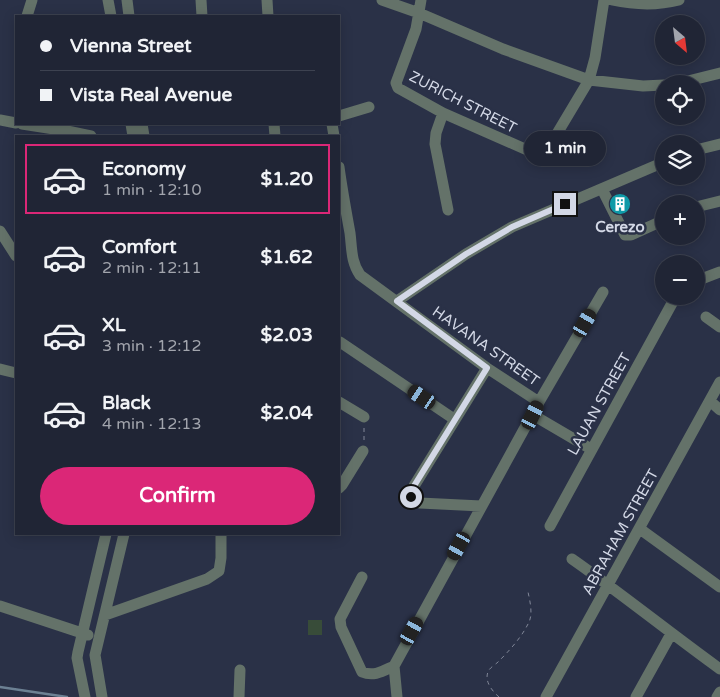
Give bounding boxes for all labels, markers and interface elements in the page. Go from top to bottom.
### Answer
north arrow [655,15,705,65]
map controls [655,15,705,305]
text: Vienna Street [70,35,192,57]
street label: ZURICH STREET [406,67,520,137]
button: locate [655,75,705,125]
text: Vista Real Avenue [70,84,232,106]
callout: 1 min [524,132,606,166]
button: layers [655,135,705,185]
text: 1 min [544,138,586,158]
icon: car [42,157,87,202]
text: Economy [102,158,186,180]
text: $1.20 [261,168,313,190]
text: 1 min · 12:10 [102,180,201,200]
building icon: Cerezo [608,192,632,216]
route end [554,193,576,215]
button: + [655,195,705,245]
place label: Cerezo [595,218,645,236]
icon: car [42,235,87,280]
text: Comfort [102,236,176,258]
text: $1.62 [261,246,313,268]
button: − [655,255,705,305]
text: 2 min · 12:11 [102,258,201,278]
street label: HAVANA STREET [429,302,543,390]
car [571,306,598,340]
icon: car [42,313,87,358]
text: XL [102,314,126,336]
text: $2.03 [261,324,313,346]
text: 3 min · 12:12 [102,336,201,356]
street label: LAUAN STREET [563,350,635,458]
car [405,382,438,412]
icon: car [42,391,87,436]
text: Black [102,392,151,414]
car [519,398,546,432]
text: $2.04 [261,402,313,424]
text: 4 min · 12:13 [102,414,201,434]
street label: ABRAHAM STREET [578,466,662,598]
button: Confirm [40,467,315,525]
route start [400,486,422,508]
car [445,529,472,563]
car [398,614,425,648]

